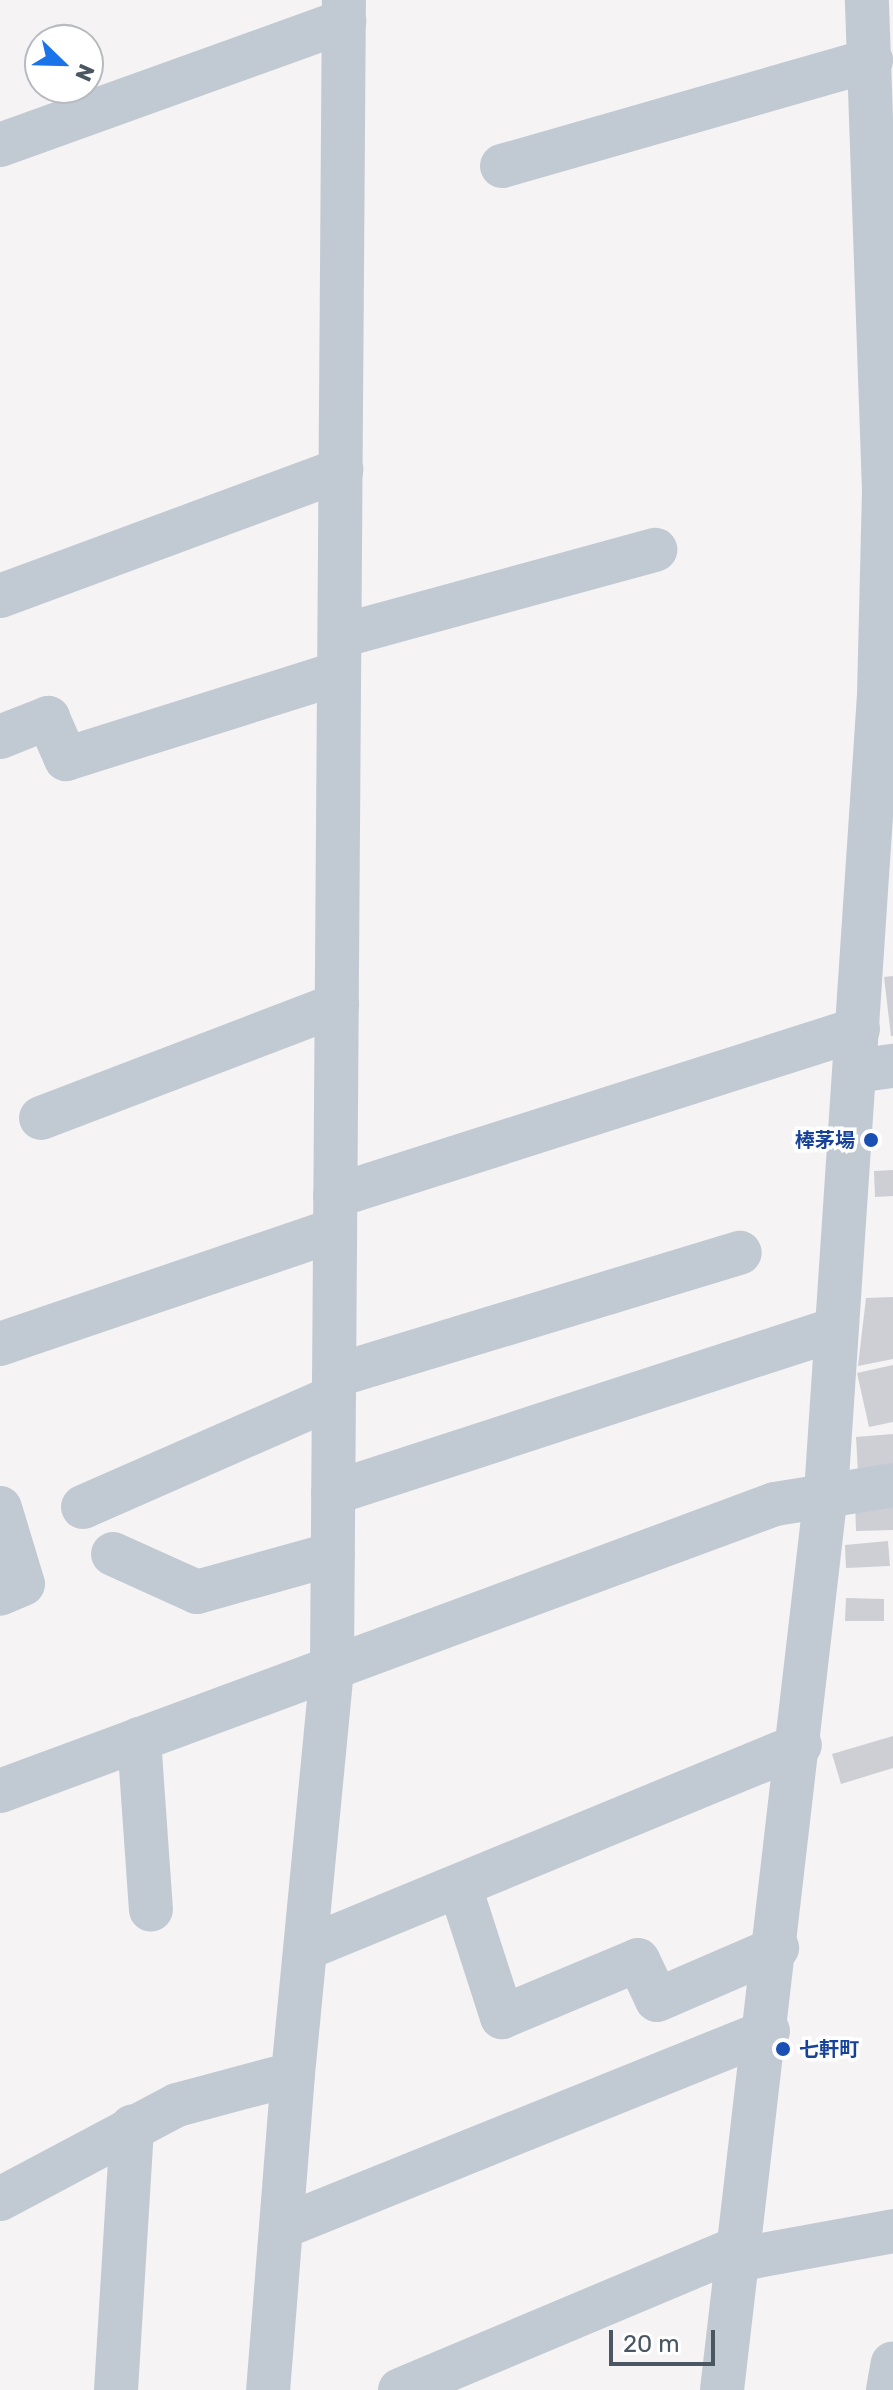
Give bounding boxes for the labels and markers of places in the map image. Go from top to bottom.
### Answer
place label: 棒茅場 [795,1128,855,1152]
marker: 棒茅場 [862,1131,880,1149]
place label: 七軒町 [799,2037,859,2061]
marker: 七軒町 [774,2040,792,2058]

